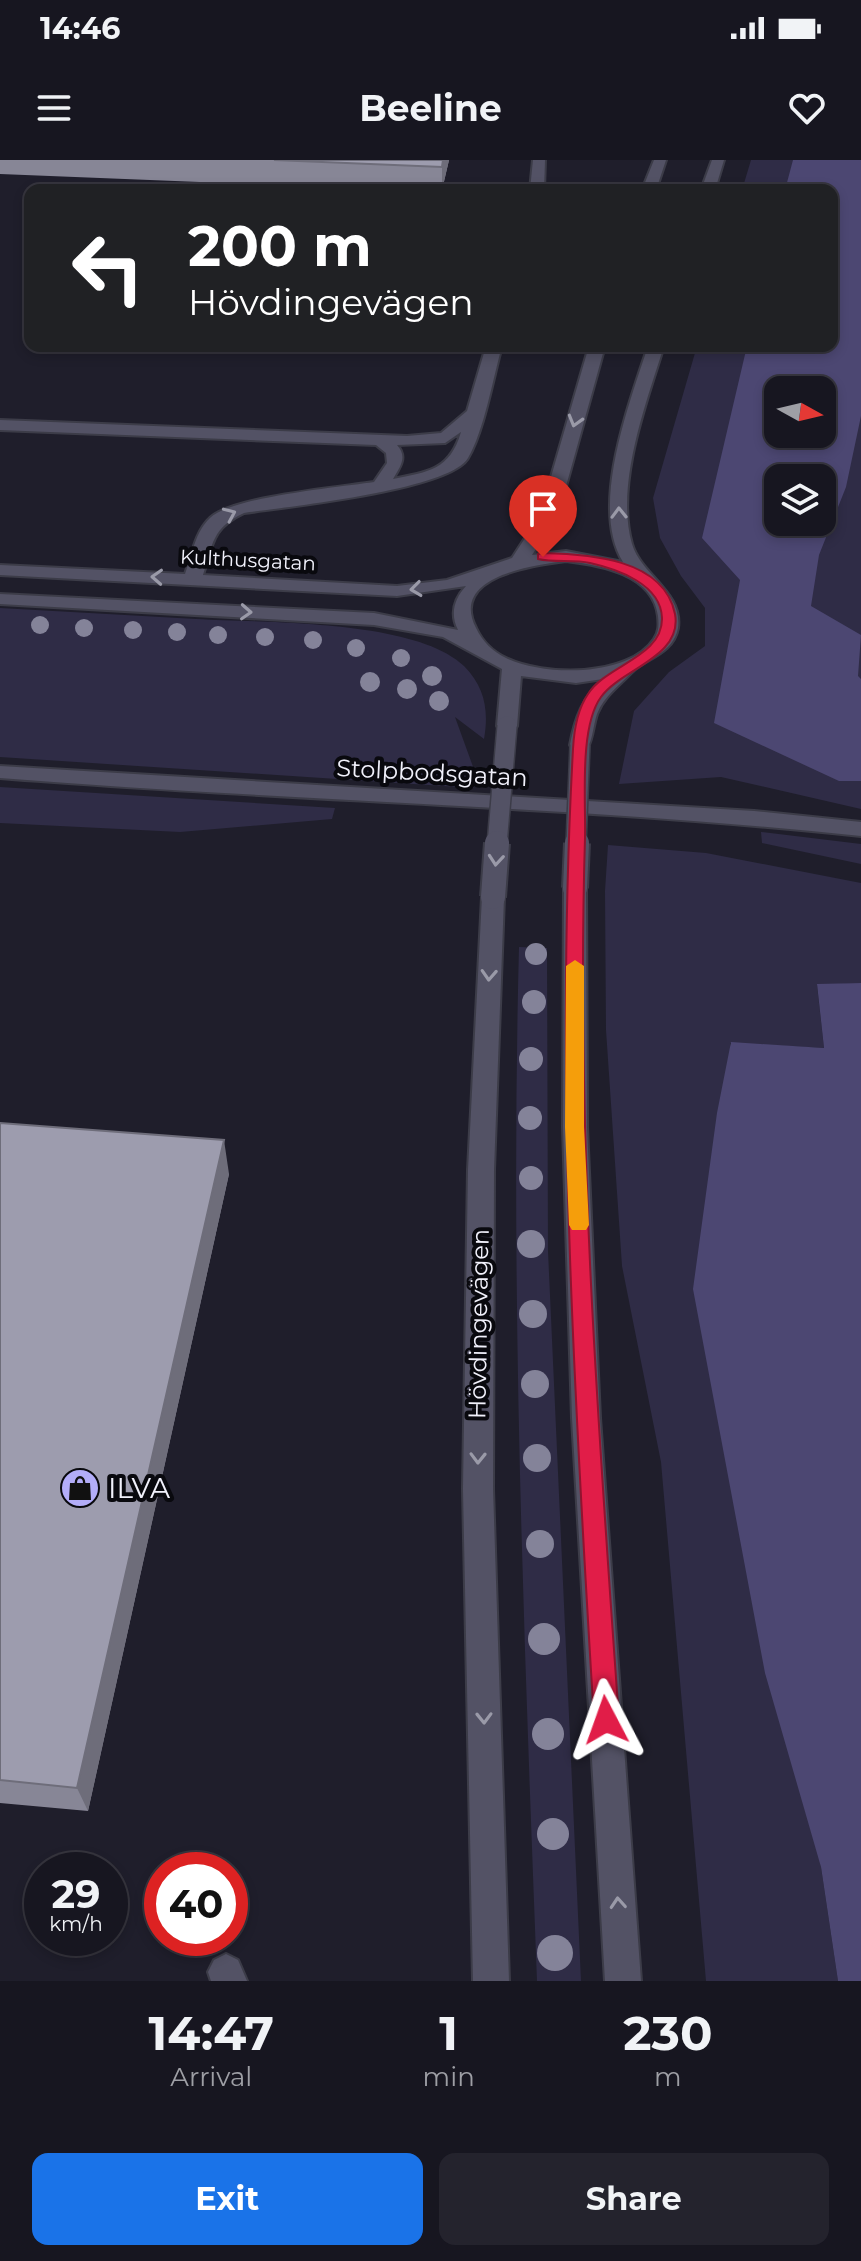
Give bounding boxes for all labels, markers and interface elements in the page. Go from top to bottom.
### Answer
text: 14:46 [40,10,120,47]
icon: menu [32,86,76,130]
text: Beeline [359,86,502,130]
icon: heart [785,86,829,130]
text: 200 m [188,212,372,280]
icon: left [56,216,160,320]
text: Hövdingevägen [188,280,474,324]
north arrow [764,376,836,448]
map controls [764,376,836,536]
one-way arrow [568,414,584,427]
button: layers [764,464,836,536]
pin [509,475,577,557]
icon: arrive [521,487,565,531]
one-way arrow [611,506,628,519]
one-way arrow [221,508,236,524]
street label: Kulthusgatan [180,544,316,576]
one-way arrow [150,569,163,586]
one-way arrow [409,580,422,597]
one-way arrow [240,603,253,620]
street label: Stolpbodsgatan [336,753,528,792]
one-way arrow [488,854,505,867]
one-way arrow [481,969,498,982]
street label: Hövdingevägen [462,1229,495,1419]
one-way arrow [469,1452,487,1465]
shop icon: ILVA [59,1467,101,1509]
place label: ILVA [108,1471,171,1505]
position arrow [564,1678,648,1762]
one-way arrow [475,1712,492,1725]
speed limit sign: 40 [144,1852,248,1956]
text: 29 [51,1869,101,1918]
one-way arrow [610,1896,627,1909]
text: km/h [49,1912,103,1936]
text: 14:47 [148,2004,274,2062]
text: 1 [439,2004,458,2062]
text: 230 [623,2004,713,2062]
text: Arrival [170,2061,252,2093]
text: min [423,2061,475,2093]
text: m [654,2061,682,2093]
button: Exit [32,2153,423,2245]
button: Share [439,2153,829,2245]

